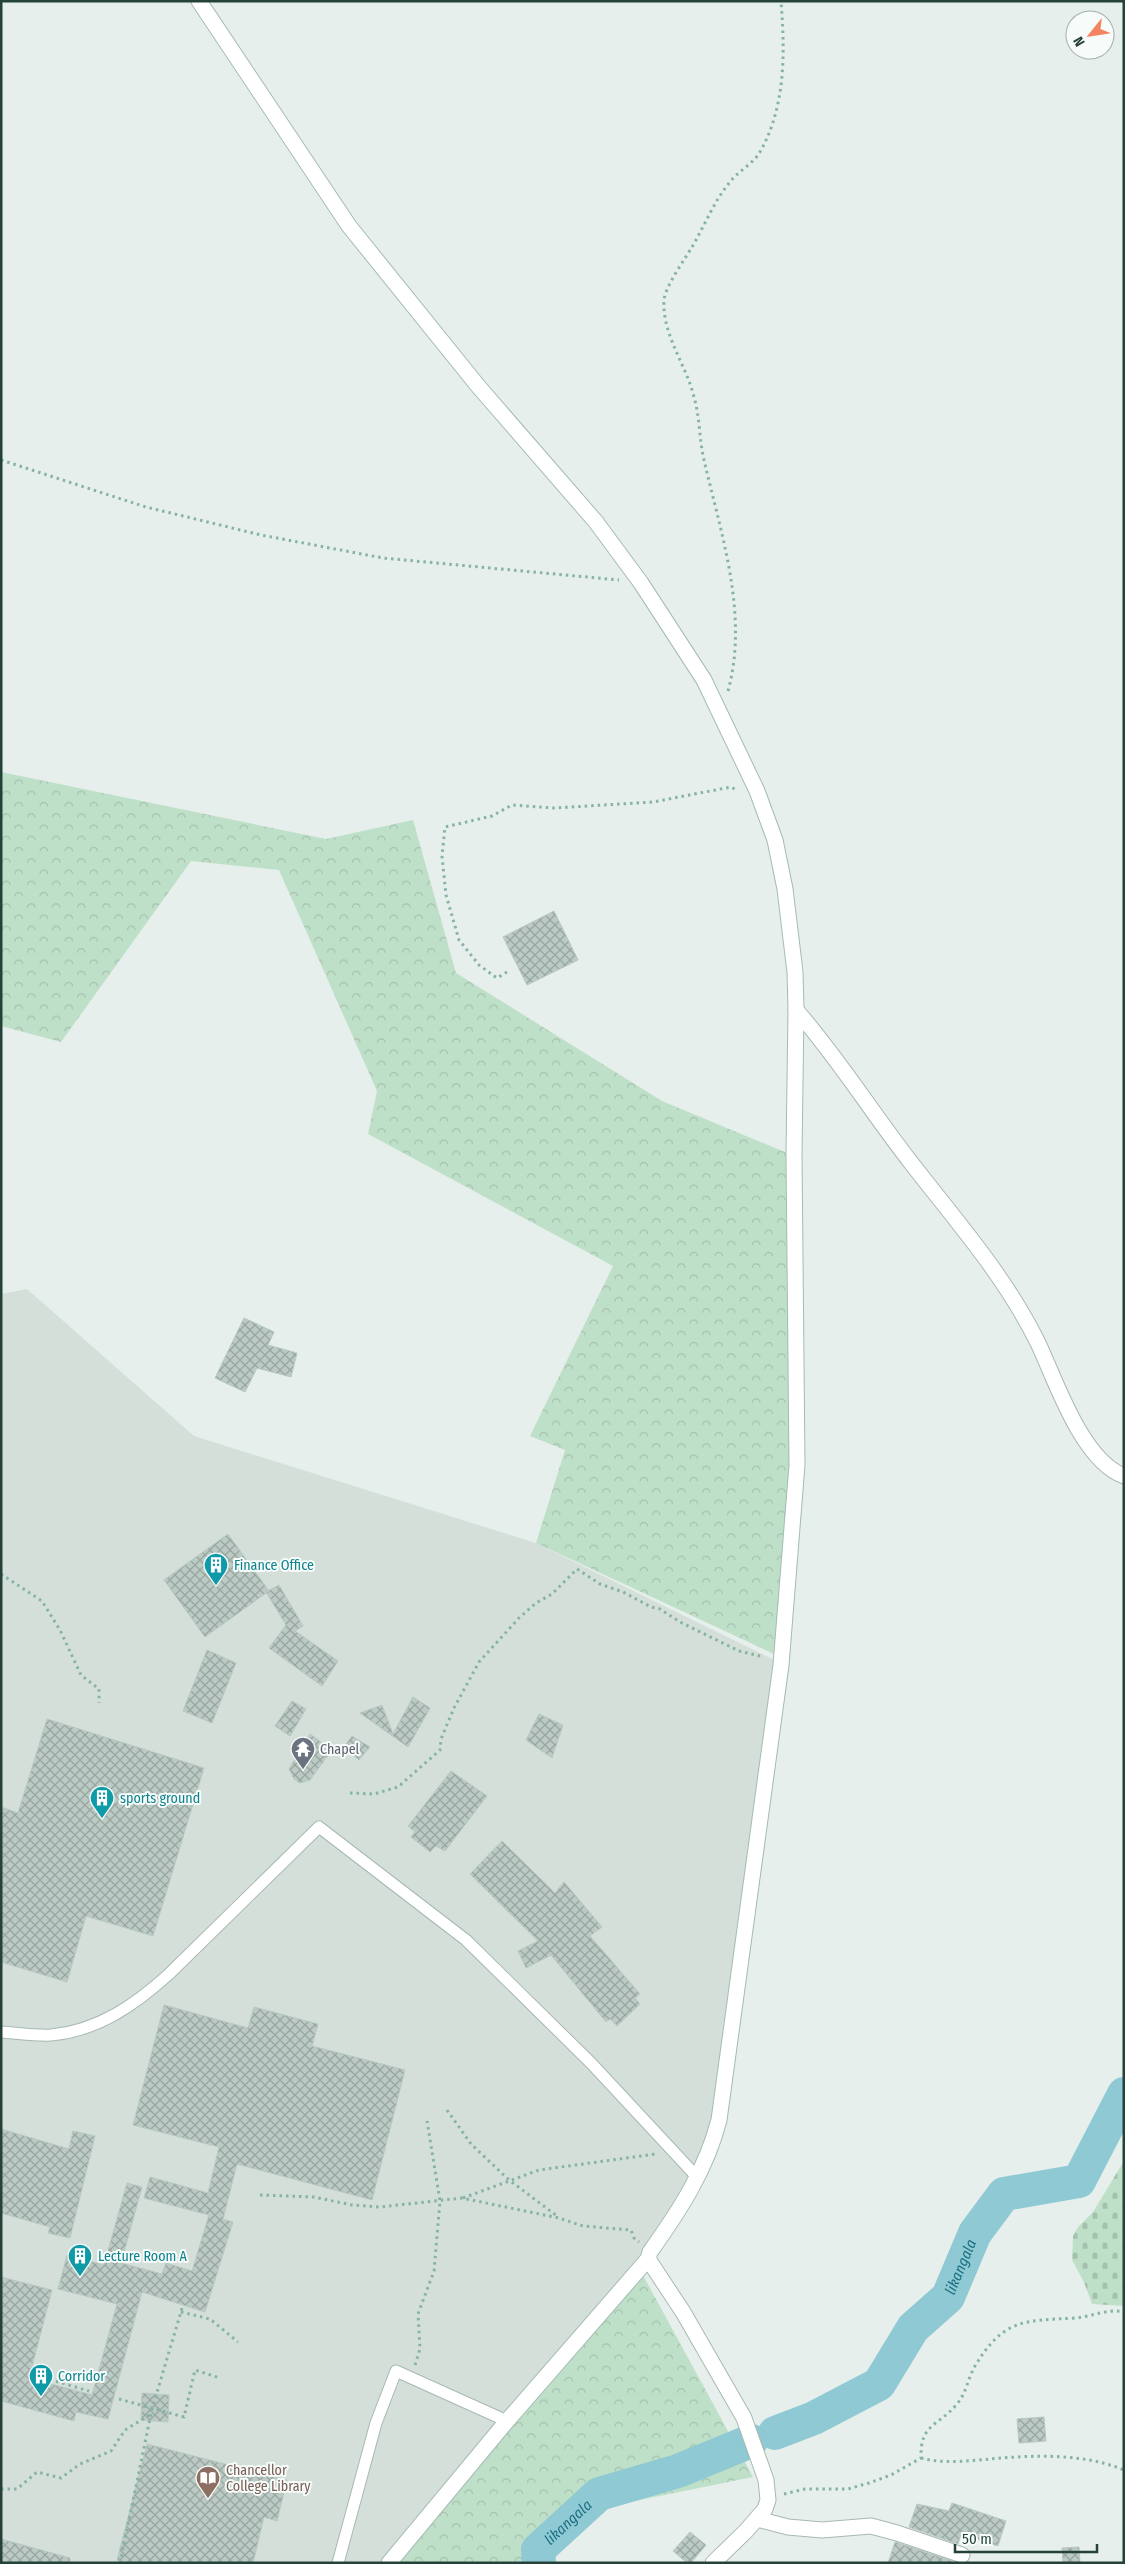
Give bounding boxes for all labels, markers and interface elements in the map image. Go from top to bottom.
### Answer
north arrow [1065,10,1115,60]
text: N [1070,33,1089,49]
building icon: Finance Office [203,1552,229,1586]
place label: Finance Office [234,1557,314,1574]
temple icon: Chapel [290,1736,316,1770]
place label: Chapel [320,1741,360,1758]
building icon: sports ground [89,1785,115,1819]
place label: sports ground [120,1790,200,1807]
water label: likangala [941,2237,980,2297]
building icon: Lecture Room A [67,2243,93,2277]
place label: Lecture Room A [98,2248,188,2265]
building icon: Corridor [28,2363,54,2397]
place label: Corridor [58,2368,105,2385]
place label: Chancellor College Library [226,2462,311,2495]
library icon: Chancellor College Library [195,2465,221,2499]
water label: likangala [541,2496,596,2549]
scale bar [955,2522,1098,2554]
text: 50 m [962,2530,992,2548]

